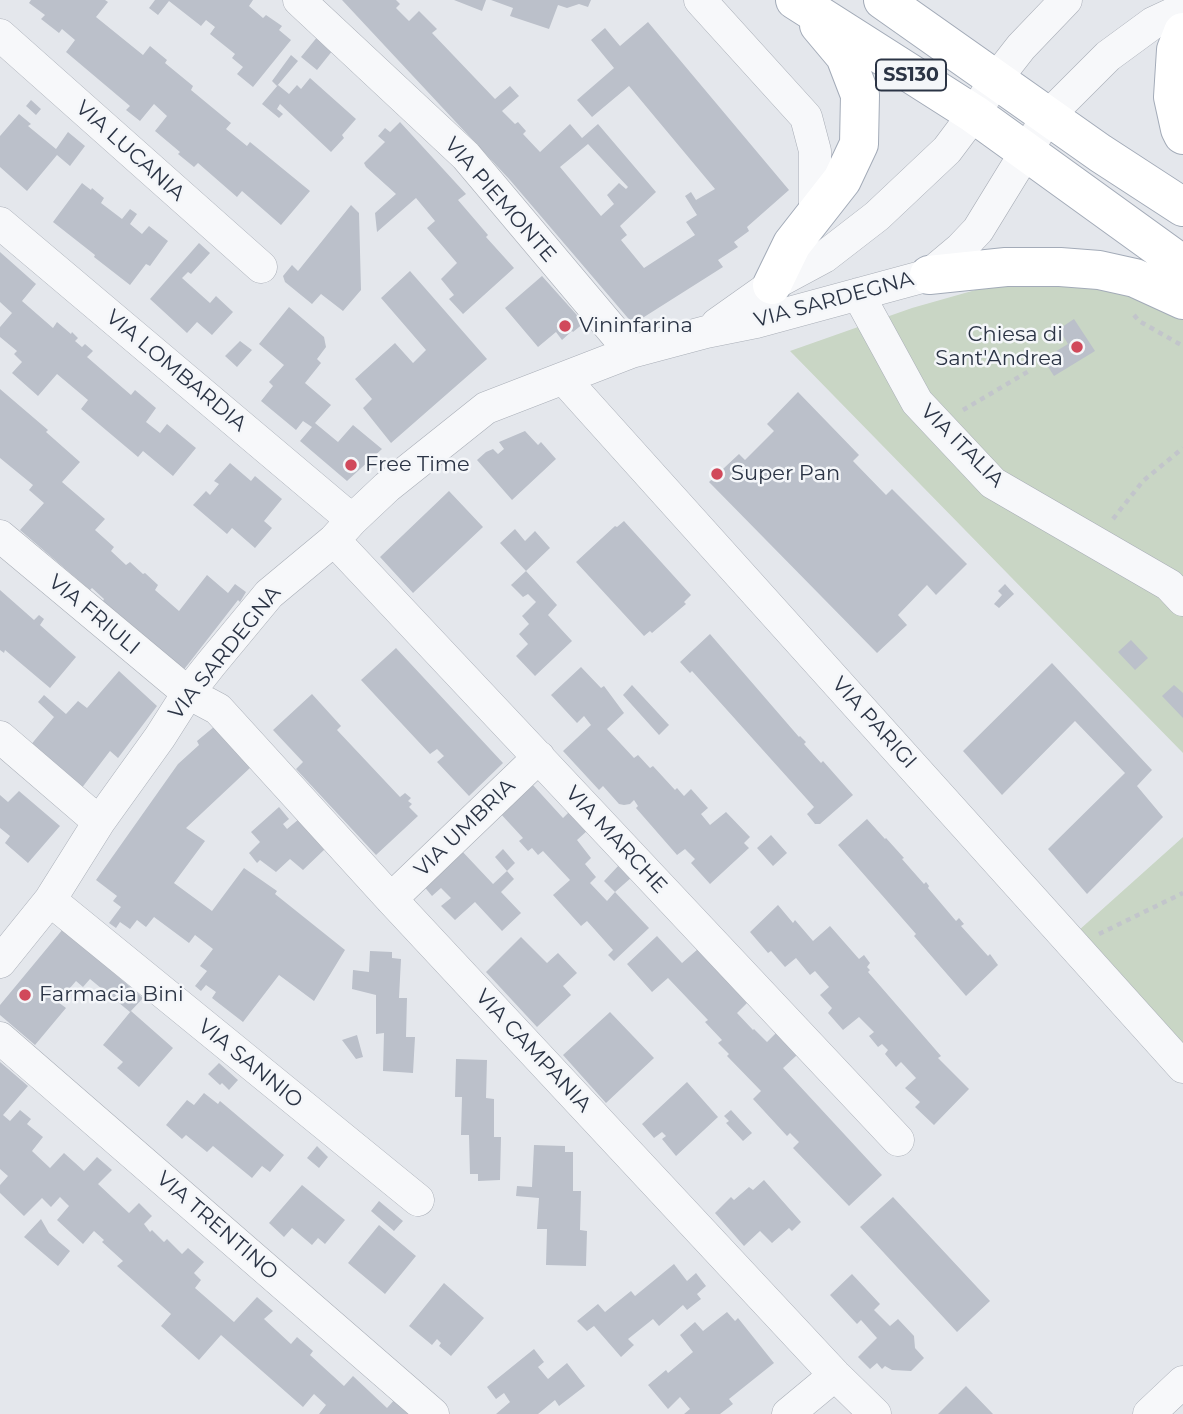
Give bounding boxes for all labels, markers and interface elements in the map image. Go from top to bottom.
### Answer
road number: SS130 [876,60,946,90]
street label: VIA LUCANIA [70,95,190,207]
street label: VIA PIEMONTE [439,132,561,268]
street label: VIA SARDEGNA [751,267,917,333]
street label: VIA LOMBARDIA [101,305,251,437]
place label: Vininfarina [579,313,693,339]
marker: Vininfarina [557,318,573,334]
place label: Chiesa di Sant'Andrea [935,322,1063,372]
marker: Chiesa di Sant'Andrea [1069,339,1085,355]
street label: VIA ITALIA [915,399,1009,493]
place label: Free Time [365,452,470,478]
marker: Free Time [343,457,359,473]
place label: Super Pan [731,461,840,487]
marker: Super Pan [709,466,725,482]
street label: VIA FRIULI [43,570,145,660]
street label: VIA SARDEGNA [164,581,286,725]
street label: VIA PARIGI [826,672,922,774]
street label: VIA UMBRIA [409,774,521,882]
street label: VIA MARCHE [560,781,672,899]
place label: Farmacia Bini [39,982,184,1008]
street label: VIA CAMPANIA [470,984,596,1118]
marker: Farmacia Bini [17,987,33,1003]
street label: VIA SANNIO [193,1014,307,1114]
street label: VIA TRENTINO [151,1166,283,1286]

